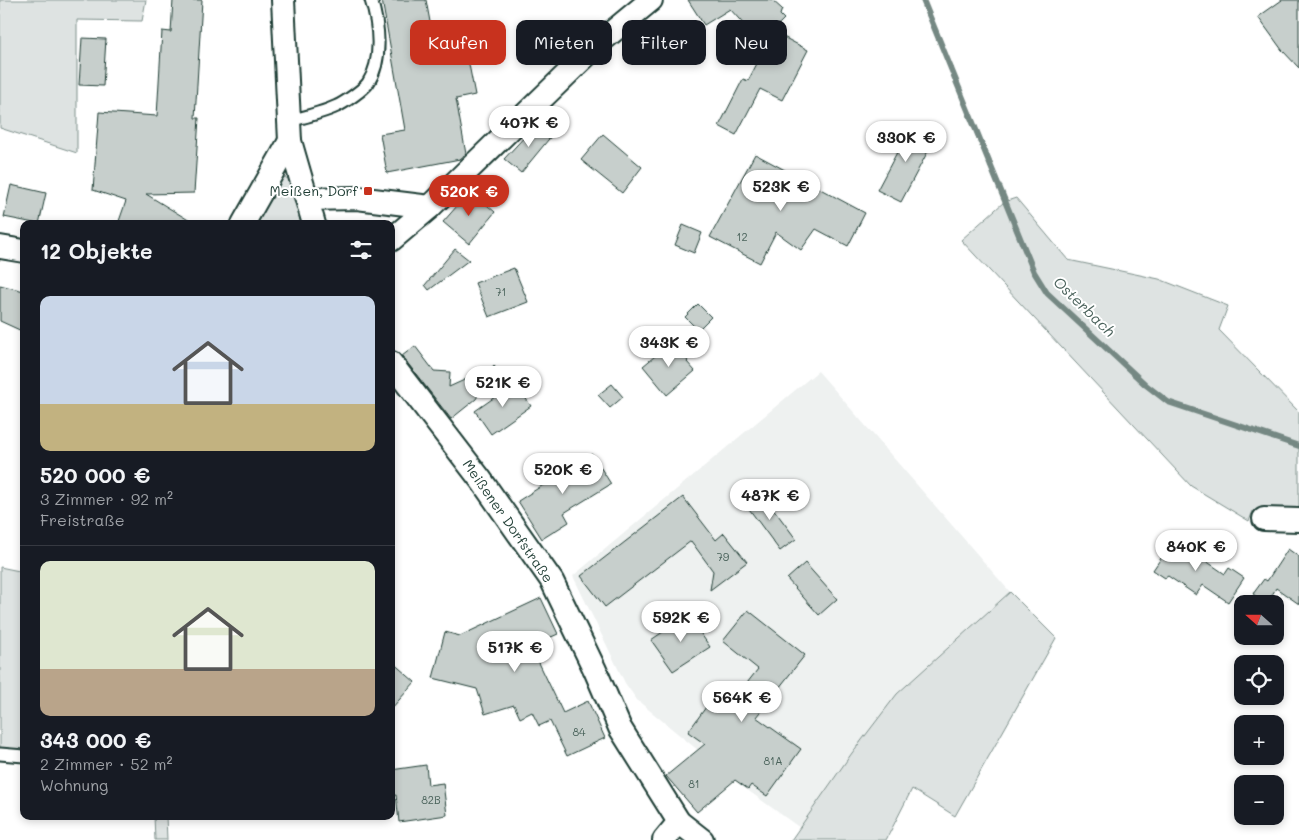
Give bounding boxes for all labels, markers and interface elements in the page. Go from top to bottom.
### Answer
chip: Kaufen [410,20,506,65]
chip: Mieten [516,20,612,65]
chip: Filter [622,20,706,65]
chip: Neu [716,20,787,65]
pin: 407K € [488,106,570,148]
text: 407K € [500,111,558,132]
pin: 330K € [865,120,947,163]
text: 330K € [877,126,935,147]
pin: 523K € [740,170,822,212]
pin: 520K € [428,174,510,217]
text: 523K € [752,175,810,196]
text: 520K € [440,180,498,201]
place label: Meißen, Dorf [270,181,359,200]
marker: Meißen, Dorf [362,185,374,197]
house number: 12 [736,229,748,244]
icon: filters [347,236,375,264]
text: 12 Objekte [40,237,153,264]
water label: Osterbach [1049,272,1120,341]
house number: 71 [495,284,507,299]
pin: 343K € [628,326,710,368]
icon: home [163,328,253,418]
text: 343K € [640,331,698,352]
pin: 521K € [462,366,544,408]
text: 521K € [476,371,530,392]
pin: 520K € [522,452,604,495]
street label: Meißener Dorfstraße [459,455,558,586]
text: 520K € [534,458,592,479]
text: 520 000 € [40,461,150,488]
pin: 487K € [729,478,811,521]
text: 487K € [741,484,799,505]
text: 3 Zimmer · 92 m² [40,488,173,509]
text: Freistraße [40,509,125,530]
pin: 840K € [1155,530,1237,572]
text: 840K € [1166,535,1226,556]
house number: 79 [717,549,730,564]
icon: home [163,594,253,684]
north arrow [1234,595,1284,645]
map controls [1234,595,1284,825]
pin: 592K € [640,600,722,643]
text: 592K € [652,606,710,627]
pin: 517K € [474,630,556,673]
text: 517K € [488,636,542,657]
button: locate [1234,655,1284,705]
pin: 564K € [701,680,783,723]
text: 564K € [713,686,771,707]
button: + [1234,715,1284,765]
house number: 84 [572,724,586,739]
text: 343 000 € [40,726,151,753]
text: 2 Zimmer · 52 m² [40,753,173,774]
house number: 81A [763,753,783,768]
text: Wohnung [40,774,108,795]
button: − [1234,775,1284,825]
house number: 81 [688,776,700,791]
house number: 82B [421,792,441,807]

